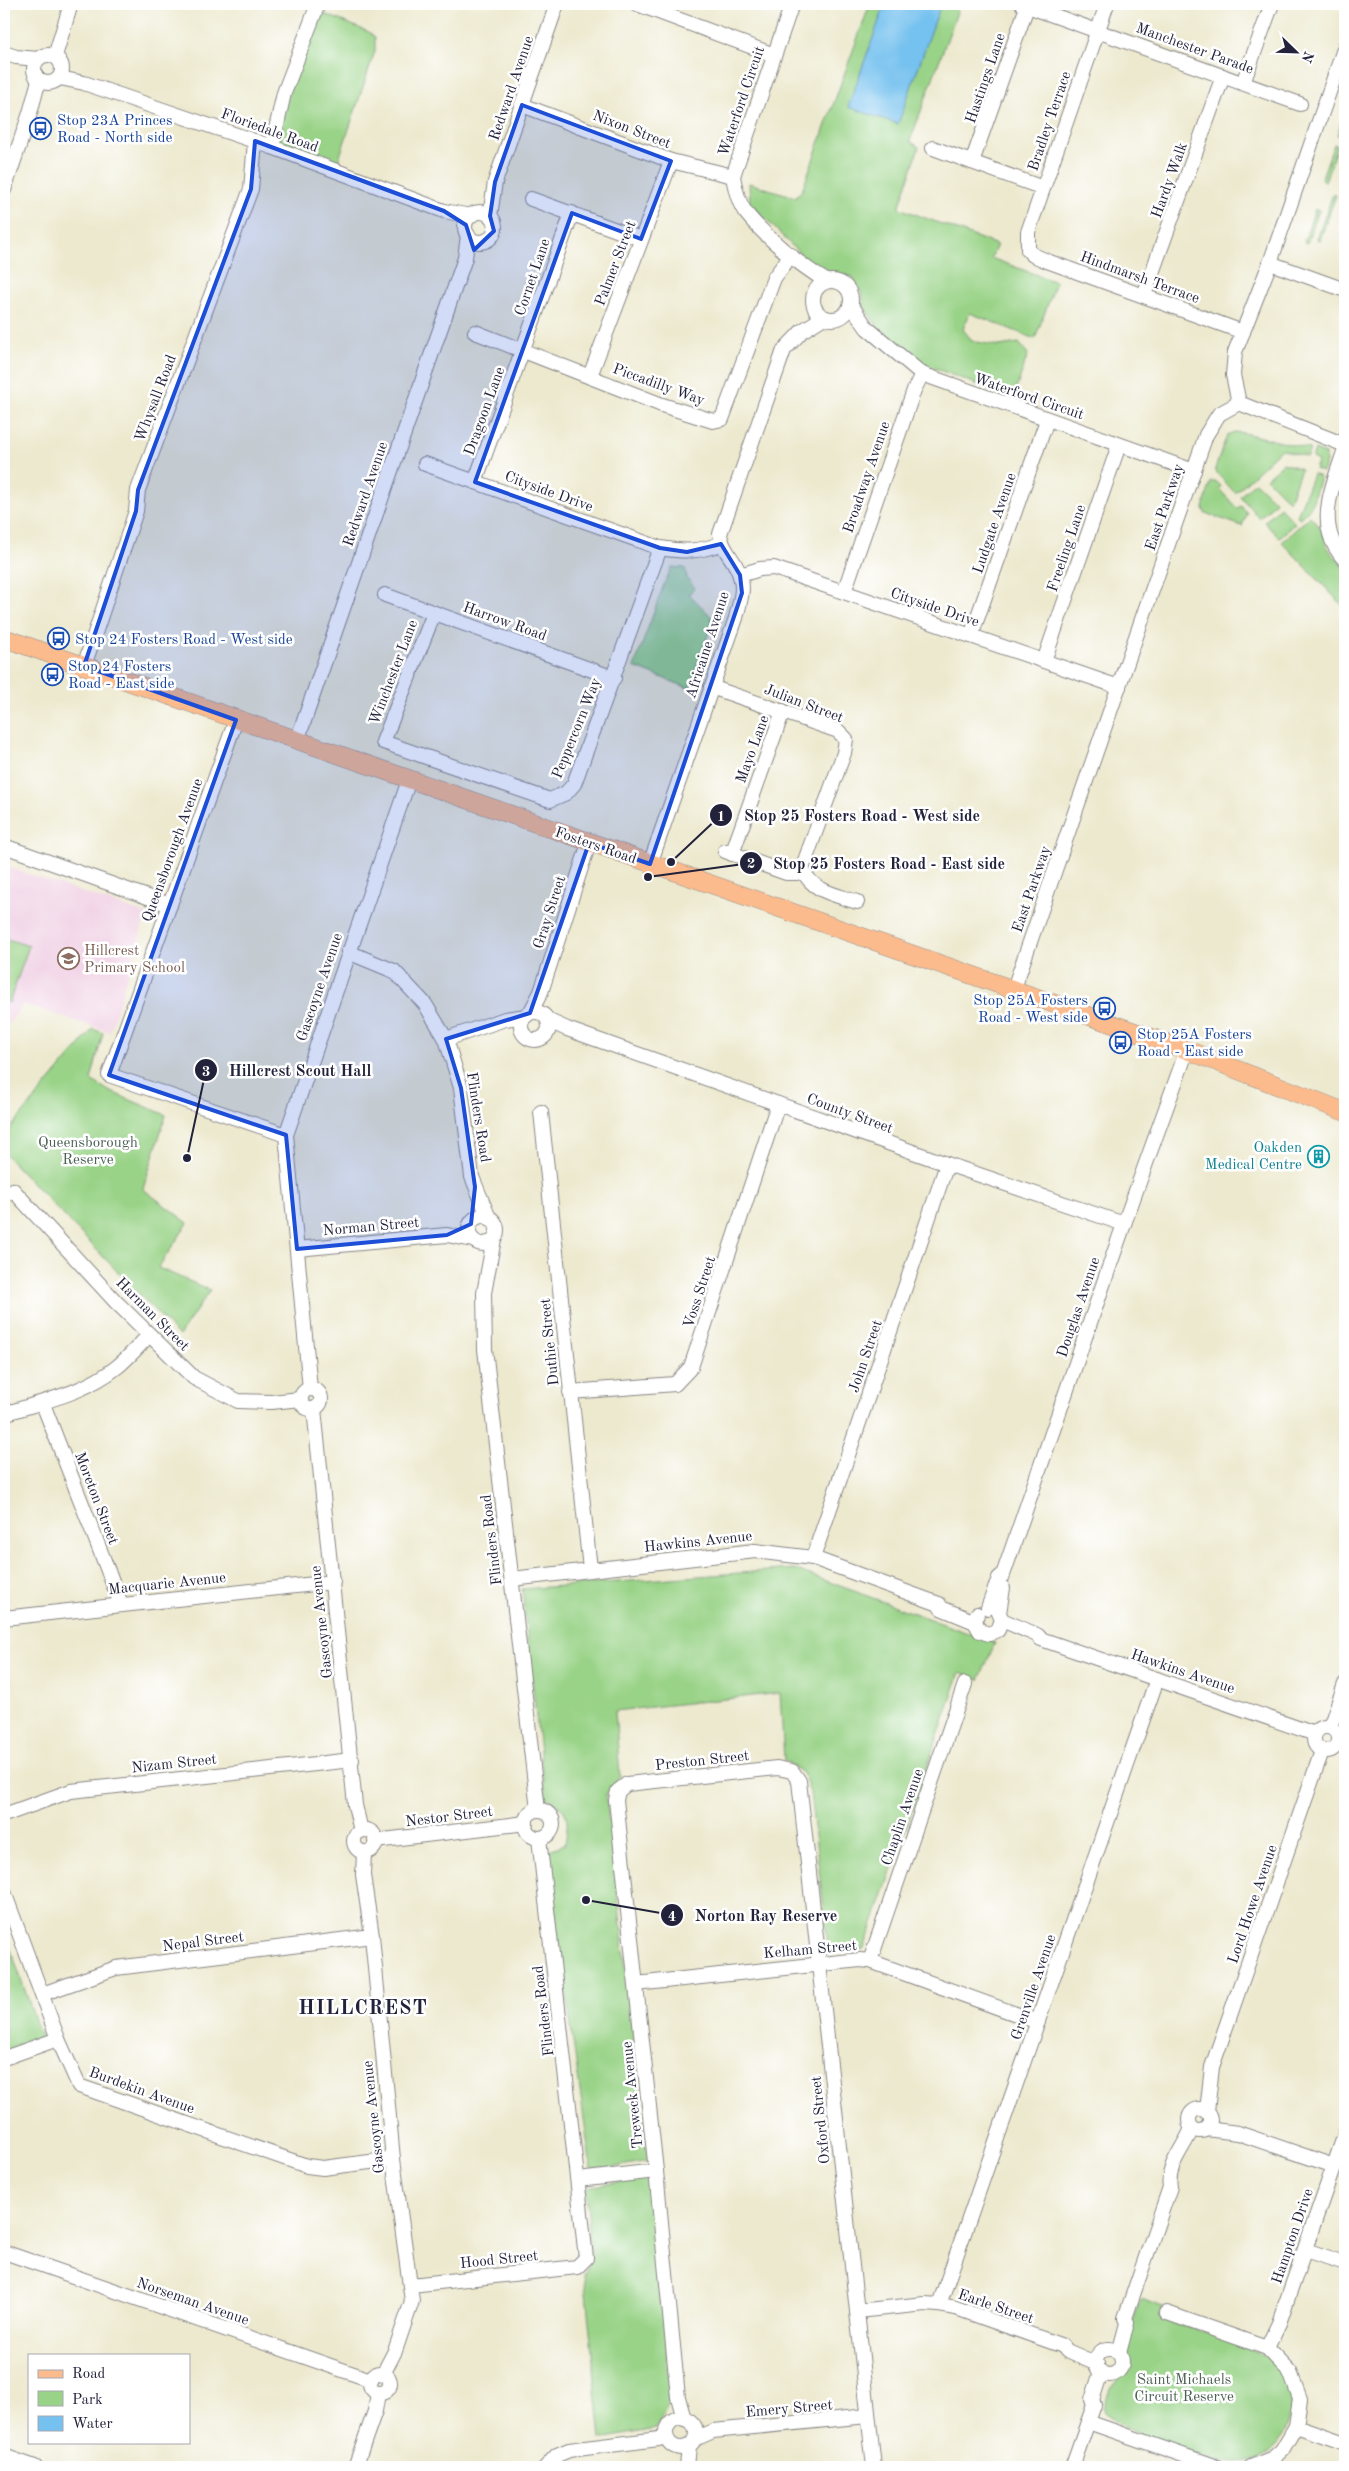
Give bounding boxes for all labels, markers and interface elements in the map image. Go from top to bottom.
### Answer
street label: Manchester Parade [1134,21,1255,78]
north arrow [1272,28,1322,78]
street label: Hastings Lane [964,31,1009,126]
street label: Redward Avenue [487,34,537,143]
street label: Waterford Circuit [717,45,768,158]
text: N [1298,49,1316,65]
street label: Bradley Terrace [1026,70,1075,173]
street label: Floriedale Road [219,107,320,156]
street label: Nixon Street [590,109,673,152]
place label: Stop 23A Princes Road - North side [57,114,173,146]
bus stop icon: Stop 23A Princes Road - North side [29,117,53,141]
street label: Hardy Walk [1150,140,1191,220]
street label: Palmer Street [593,219,640,308]
street label: Cornet Lane [513,237,554,318]
street label: Hindmarsh Terrace [1078,250,1201,307]
street label: Whysall Road [133,353,180,444]
street label: Piccadilly Way [610,362,707,409]
street label: Dragoon Lane [462,365,508,458]
street label: Waterford Circuit [972,372,1085,423]
street label: Broadway Avenue [841,420,894,535]
street label: Redward Avenue [341,440,391,549]
street label: East Parkway [1144,462,1187,553]
street label: Cityside Drive [502,469,595,515]
street label: Ludgate Avenue [971,471,1020,576]
street label: Freeling Lane [1046,503,1089,594]
street label: Cityside Drive [888,586,981,631]
street label: Africaine Avenue [684,590,733,701]
street label: Harrow Road [461,600,549,645]
street label: Winchester Lane [368,618,421,727]
bus stop icon: Stop 24 Fosters Road - West side [47,627,71,651]
place label: Stop 24 Fosters Road - West side [75,633,293,648]
place label: Stop 24 Fosters Road - East side [68,660,174,692]
bus stop icon: Stop 24 Fosters Road - East side [40,663,64,687]
street label: Peppercorn Way [550,676,604,781]
street label: Julian Street [762,682,845,726]
street label: Mayo Lane [734,713,773,785]
street label: Queensborough Avenue [140,777,206,924]
callout: Stop 25 Fosters Road - West side [709,800,990,831]
text: Stop 25 Fosters Road - West side [744,809,980,825]
text: 1 [717,810,725,825]
street label: Fosters Road [553,825,639,867]
street label: East Parkway [1011,844,1054,935]
callout: Stop 25 Fosters Road - East side [738,848,1015,879]
text: 2 [747,857,755,872]
text: Stop 25 Fosters Road - East side [773,857,1005,873]
street label: Gray Street [532,874,569,951]
street label: Gascoyne Avenue [295,931,346,1044]
place label: Hillcrest Primary School [84,944,185,976]
school or university icon: Hillcrest Primary School [56,947,80,971]
place label: Stop 25A Fosters Road - West side [973,994,1088,1026]
bus stop icon: Stop 25A Fosters Road - West side [1092,997,1116,1021]
place label: Stop 25A Fosters Road - East side [1137,1028,1252,1060]
bus stop icon: Stop 25A Fosters Road - East side [1109,1031,1133,1055]
callout: Hillcrest Scout Hall [194,1055,381,1086]
text: Hillcrest Scout Hall [229,1064,371,1080]
text: 3 [202,1065,210,1080]
street label: Flinders Road [463,1071,492,1164]
street label: County Street [804,1092,895,1137]
park label: Queensborough Reserve [38,1136,138,1168]
place label: Oakden Medical Centre [1205,1141,1302,1173]
building icon: Oakden Medical Centre [1306,1144,1330,1168]
street label: Norman Street [322,1216,420,1239]
street label: Voss Street [682,1255,719,1330]
street label: Douglas Avenue [1055,1255,1104,1360]
street label: Harman Street [112,1276,191,1355]
street label: Duthie Street [538,1297,563,1386]
street label: John Street [847,1318,886,1395]
street label: Moreton Street [71,1450,120,1547]
street label: Flinders Road [479,1493,505,1586]
street label: Hawkins Avenue [643,1529,753,1556]
street label: Gascoyne Avenue [309,1565,336,1679]
street label: Macquarie Avenue [107,1571,227,1598]
street label: Hawkins Avenue [1129,1648,1236,1697]
street label: Preston Street [654,1749,750,1774]
street label: Nizam Street [131,1753,217,1776]
street label: Chaplin Avenue [880,1767,927,1868]
street label: Nestor Street [405,1805,494,1830]
street label: Lord Howe Avenue [1226,1843,1281,1966]
callout: Norton Ray Reserve [660,1900,847,1931]
text: Norton Ray Reserve [695,1909,837,1925]
text: 4 [668,1910,676,1925]
street label: Nepal Street [162,1930,245,1955]
street label: Grenville Avenue [1009,1933,1060,2042]
street label: Kelham Street [763,1939,857,1962]
street label: Flinders Road [531,1964,557,2057]
district label: HILLCREST [298,1999,428,2019]
street label: Treweck Avenue [620,2040,647,2149]
street label: Gascoyne Avenue [361,2060,388,2174]
street label: Burdekin Avenue [87,2065,196,2117]
street label: Oxford Street [809,2075,834,2165]
street label: Hampton Drive [1270,2187,1317,2286]
street label: Hood Street [459,2249,539,2272]
street label: Norseman Avenue [134,2276,251,2329]
street label: Earle Street [956,2287,1035,2327]
legend [28,2354,190,2444]
text: Road [72,2367,106,2382]
park label: Saint Michaels Circuit Reserve [1134,2373,1234,2405]
text: Park [72,2393,103,2408]
street label: Emery Street [745,2398,833,2421]
text: Water [72,2417,113,2432]

